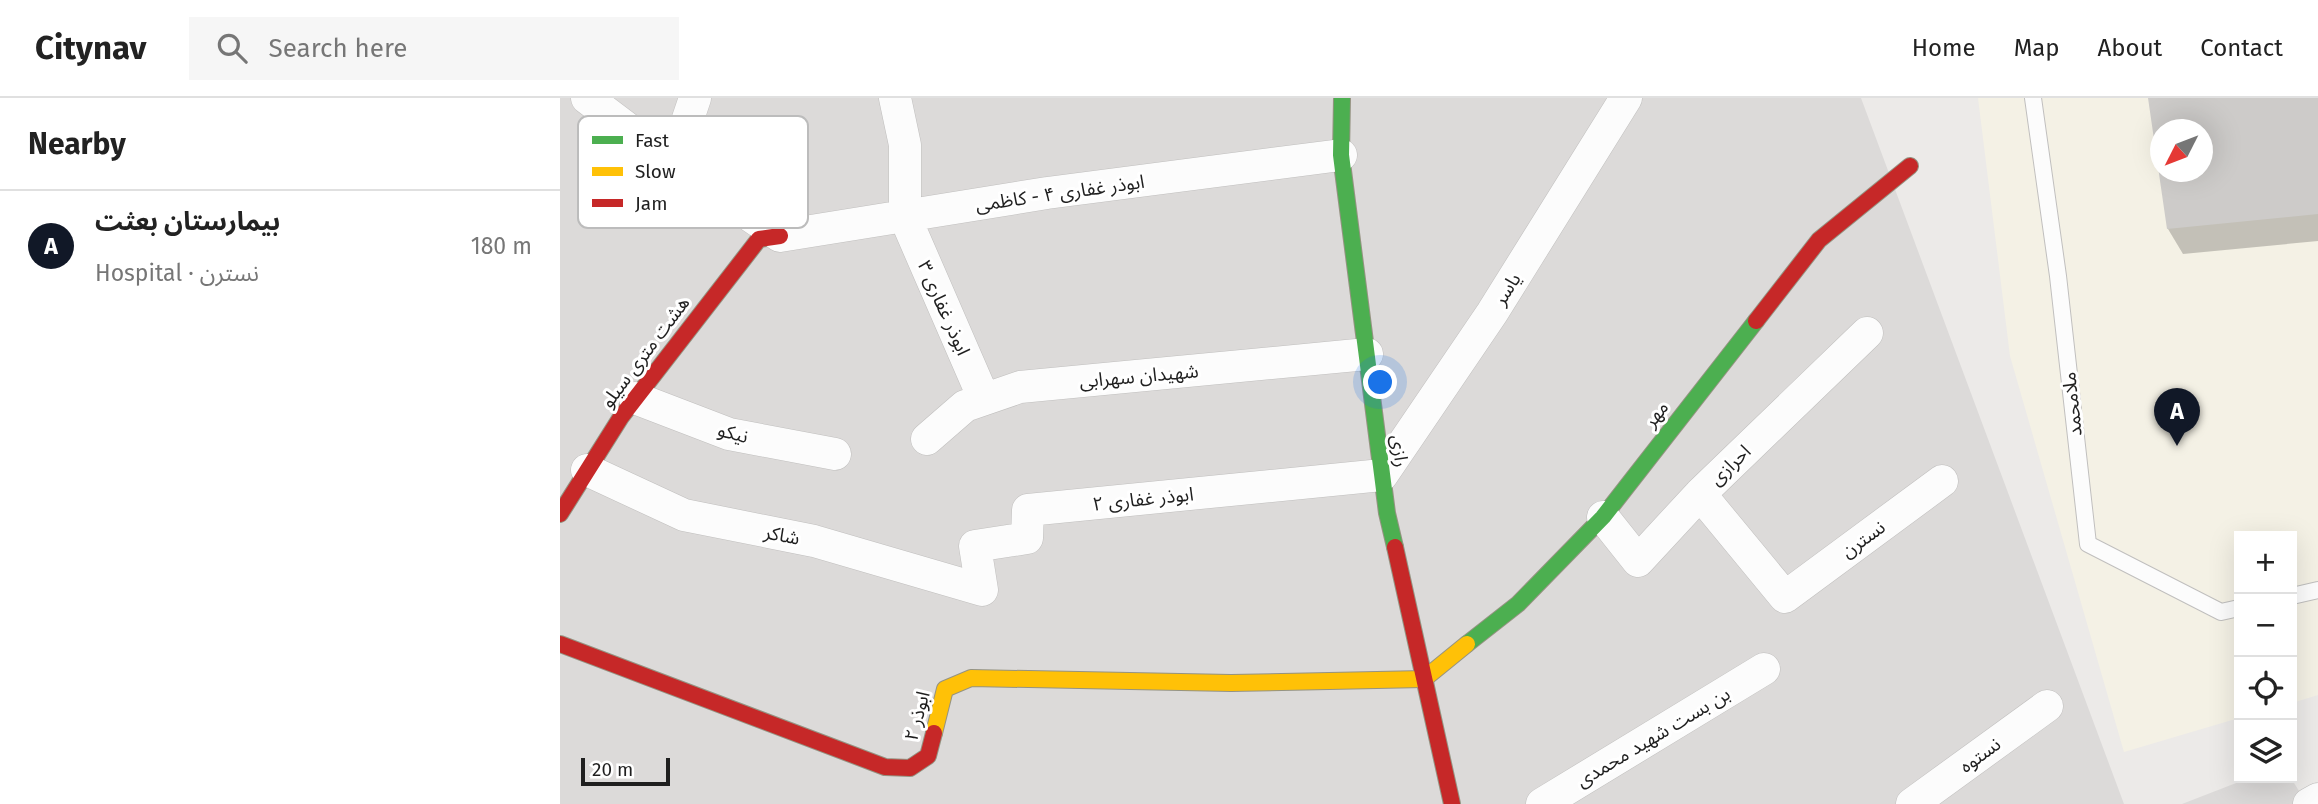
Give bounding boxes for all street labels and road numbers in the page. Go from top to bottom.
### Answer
street label: ابوذر غفاری ۴ - کاظمی [974,170,1146,216]
street label: ابوذر غفاری ۳ [913,257,975,359]
street label: یاسر [1488,269,1526,310]
street label: هشت متری سیلو [596,292,694,412]
street label: شهیدان سهرابی [1078,359,1200,393]
street label: ملامحمد [2057,371,2087,437]
street label: مهر [1638,396,1673,433]
street label: نیکو [715,418,751,448]
street label: رازی [1387,434,1413,468]
street label: احرازی [1704,440,1756,490]
street label: ابوذر غفاری ۲ [1091,482,1195,516]
street label: نسترن [1836,515,1890,563]
street label: شاکر [761,520,802,550]
street label: بن بست شهید محمدی [1572,682,1734,792]
street label: ابوذر ۲ [899,689,935,743]
street label: نستوه [1955,732,2005,778]

